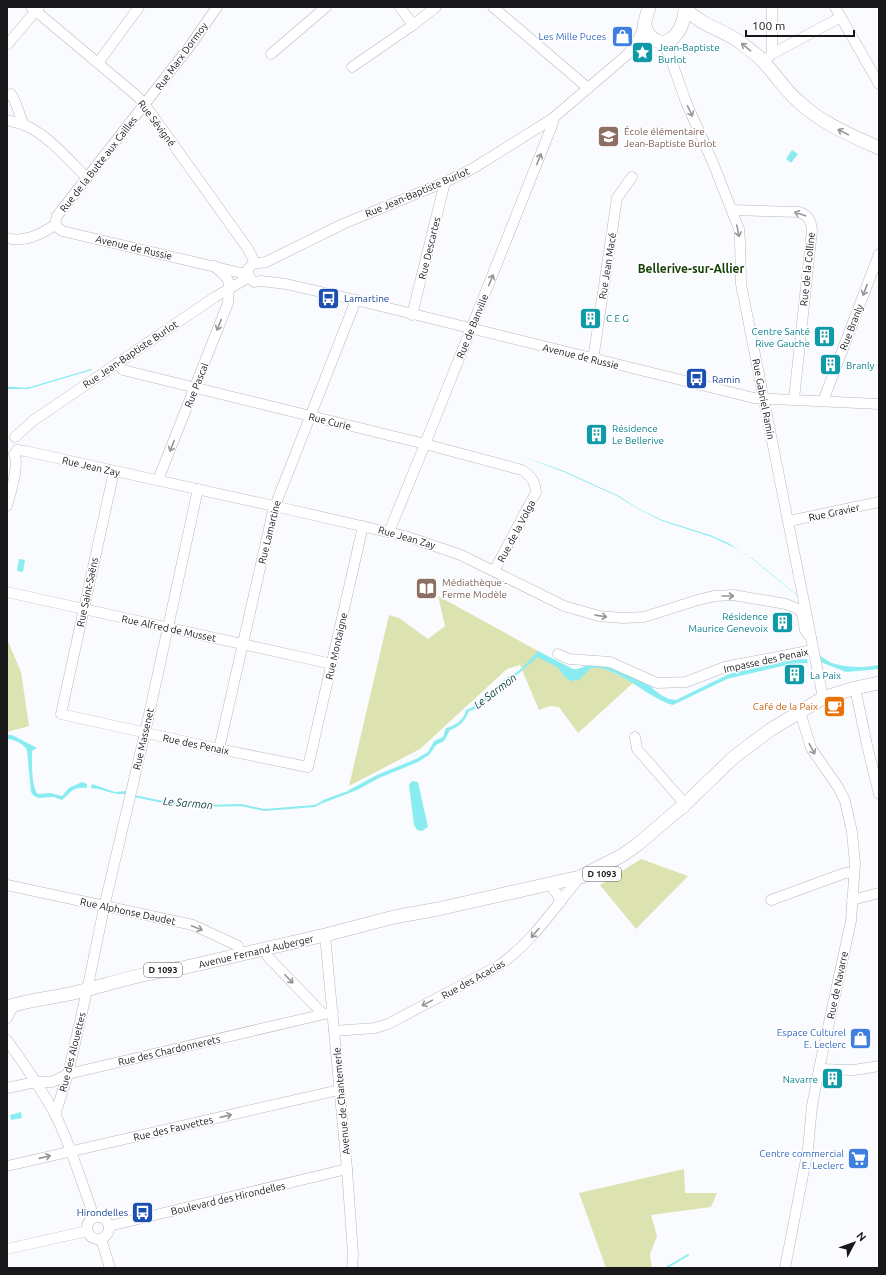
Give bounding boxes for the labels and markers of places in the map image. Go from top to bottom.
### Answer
shop icon: Les Mille Puces [609,23,635,49]
place label: Les Mille Puces [538,31,606,42]
place icon: Jean-Baptiste Burlot [630,40,656,66]
place label: Jean-Baptiste Burlot [658,42,720,65]
school or university icon: École élémentaire Jean-Baptiste Burlot [596,124,622,150]
place label: École élémentaire Jean-Baptiste Burlot [624,125,716,149]
bus stop icon: Lamartine [316,285,342,311]
place label: Lamartine [344,293,389,304]
building icon: C E G [578,305,604,331]
place label: C E G [606,313,629,324]
building icon: Centre Santé Rive Gauche [812,324,838,350]
place label: Centre Santé Rive Gauche [752,326,810,349]
building icon: Branly [817,352,843,378]
place label: Branly [846,360,875,371]
bus stop icon: Ramin [683,366,709,392]
place label: Ramin [712,374,740,385]
building icon: Résidence Le Bellerive [583,421,609,447]
place label: Résidence Le Bellerive [612,423,664,446]
library icon: Médiathèque - Ferme Modèle [413,575,439,601]
place label: Médiathèque - Ferme Modèle [442,577,507,600]
building icon: Résidence Maurice Genevoix [770,609,796,635]
place label: Résidence Maurice Genevoix [688,611,768,634]
building icon: La Paix [781,662,807,688]
place label: La Paix [810,670,841,681]
cafe icon: Café de la Paix [821,693,847,719]
place label: Café de la Paix [753,701,818,712]
shop icon: Espace Culturel E. Leclerc [848,1025,874,1051]
place label: Espace Culturel E. Leclerc [777,1027,846,1050]
building icon: Navarre [820,1066,846,1092]
place label: Navarre [783,1074,818,1085]
supermarket icon: Centre commercial E. Leclerc [846,1146,872,1172]
place label: Centre commercial E. Leclerc [759,1148,844,1171]
bus stop icon: Hirondelles [130,1199,156,1225]
place label: Hirondelles [77,1207,128,1218]

